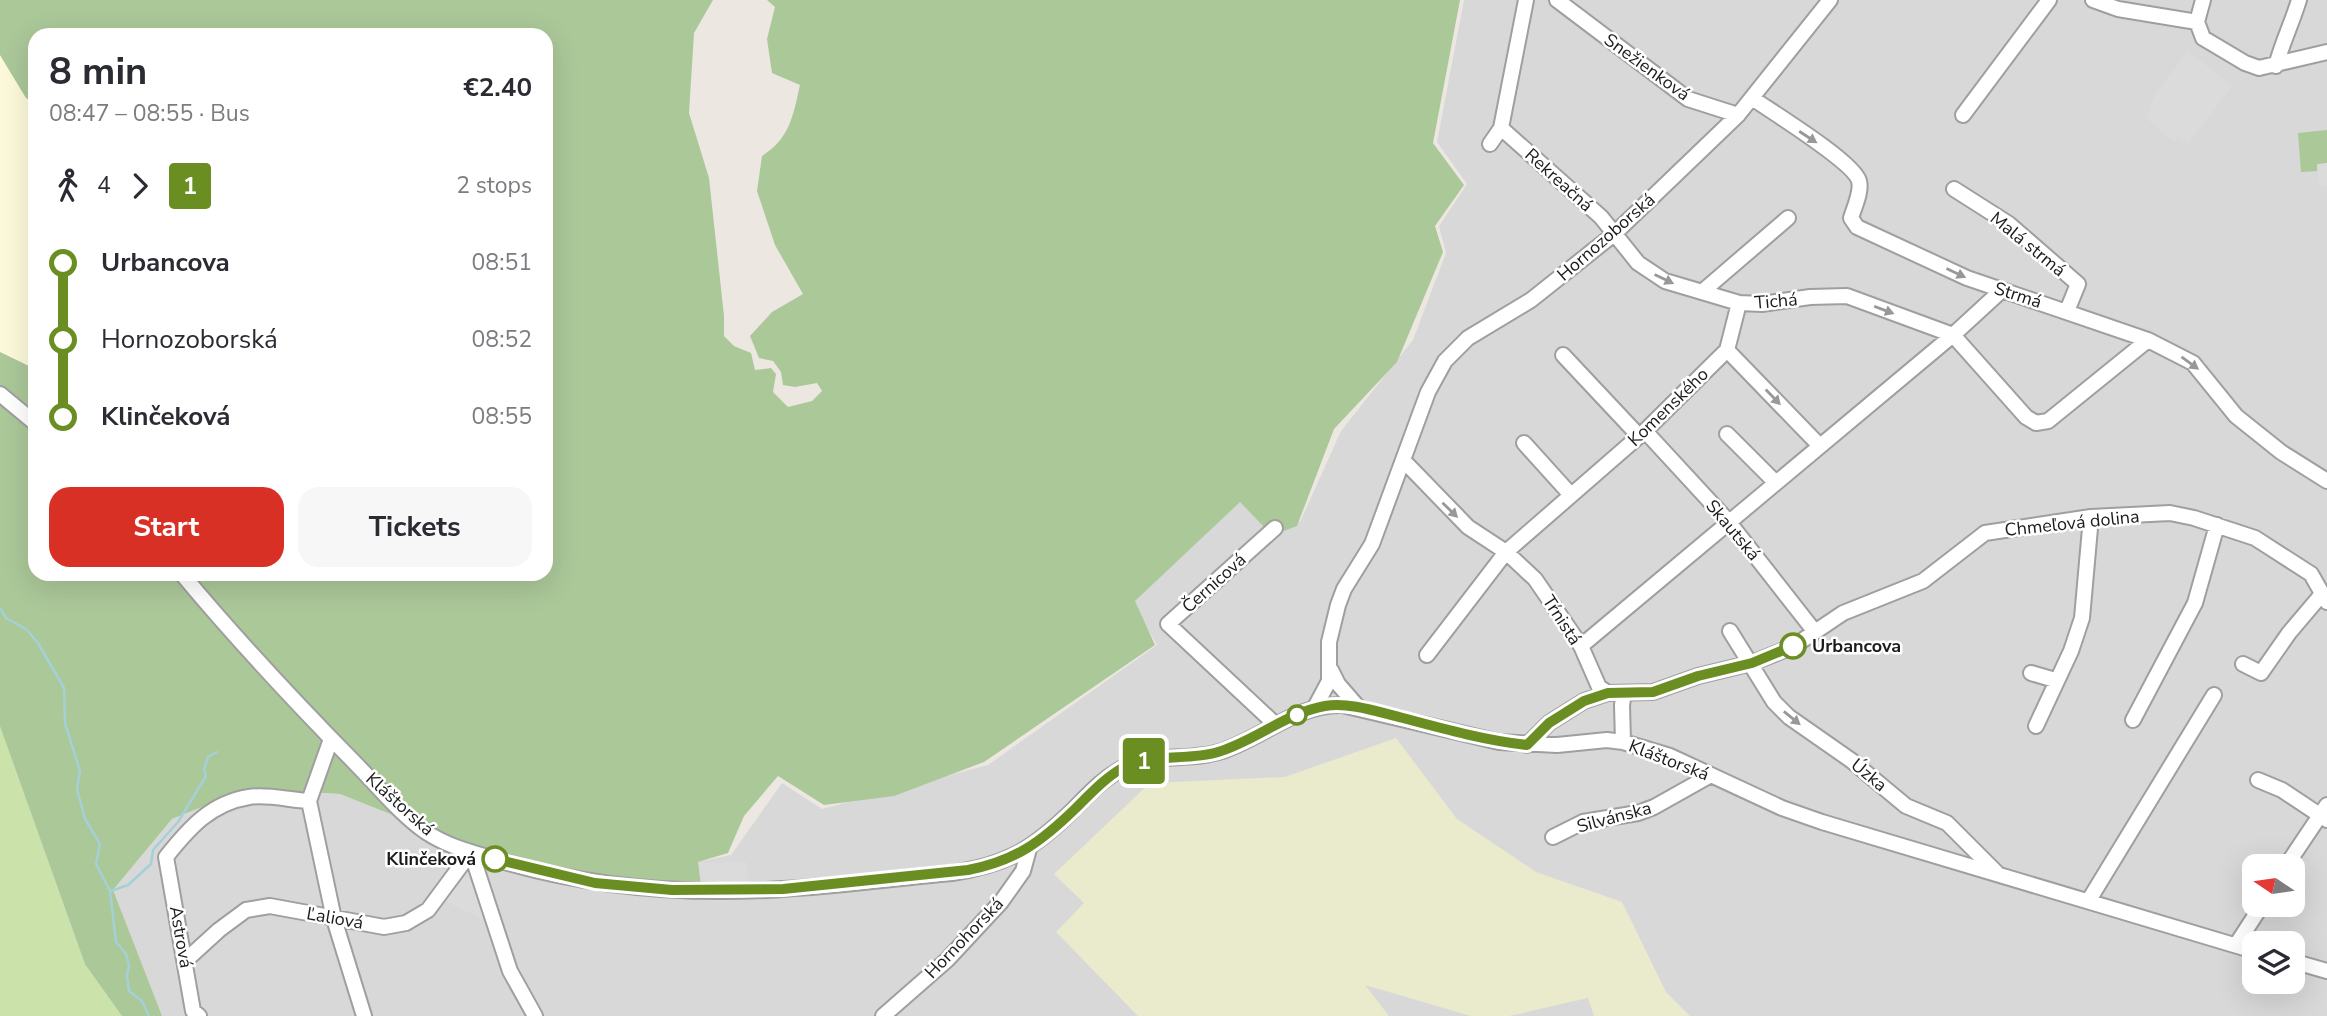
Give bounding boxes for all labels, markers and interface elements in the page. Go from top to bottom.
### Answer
street label: Snežienková [1599,28,1695,106]
text: 8 min [49,46,147,97]
text: €2.40 [463,70,532,105]
text: 08:47 – 08:55 · Bus [49,98,250,129]
one-way arrow [1798,130,1817,143]
street label: Rekreačná [1520,143,1598,217]
icon: walk [49,167,87,205]
icon: forward [121,167,159,205]
text: 4 [97,170,111,201]
text: 1 [183,170,197,202]
text: 2 stops [456,170,532,201]
street label: Hornozoborská [1552,188,1660,286]
street label: Malá strmá [1985,206,2071,282]
text: Urbancova [101,245,230,280]
text: 08:51 [472,247,532,278]
one-way arrow [1946,267,1966,279]
one-way arrow [1654,273,1674,284]
street label: Strmá [1991,276,2045,314]
street label: Tichá [1753,287,1799,315]
one-way arrow [1873,305,1894,316]
text: Hornozoborská [101,322,278,357]
text: 08:52 [472,324,532,355]
one-way arrow [2181,356,2199,370]
street label: Komenského [1622,362,1714,452]
one-way arrow [1765,389,1782,406]
text: Klinčeková [101,399,231,434]
text: 08:55 [472,401,532,432]
button: Start [49,487,284,567]
button: Tickets [298,487,532,567]
street label: Skautská [1700,494,1766,566]
one-way arrow [1441,501,1458,517]
street label: Chmeľová dolina [2003,504,2141,542]
street label: Černicová [1177,548,1251,618]
street label: Tŕnistá [1537,591,1587,649]
marker: Urbancova [1780,633,1806,659]
place label: Urbancova [1812,634,1901,658]
unlabelled marker [1287,705,1307,725]
one-way arrow [1782,710,1800,725]
street label: Kláštorská [1625,734,1713,786]
line badge: 1 [1121,738,1167,784]
text: 1 [1137,745,1151,777]
street label: Úzka [1846,753,1892,797]
street label: Kláštorská [361,767,439,841]
street label: Silvánska [1574,796,1654,838]
marker: Klinčeková [482,846,508,872]
place label: Klinčeková [386,847,476,871]
north arrow [2242,854,2305,917]
map controls [2242,854,2305,994]
street label: Hornohorská [919,892,1009,984]
street label: Ľaliová [305,901,365,935]
street label: Astrová [164,904,198,970]
button: layers [2242,931,2305,994]

